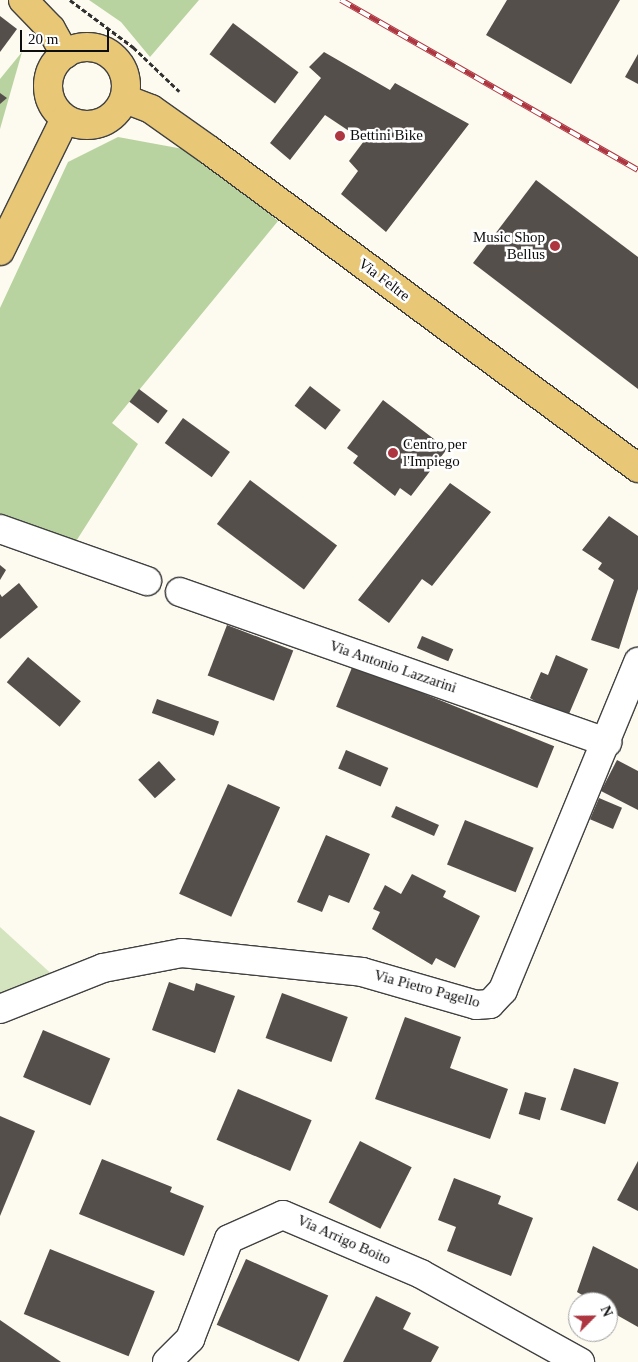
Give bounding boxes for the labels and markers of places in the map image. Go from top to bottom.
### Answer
place label: Bettini Bike [350,127,423,145]
marker: Bettini Bike [334,130,346,142]
place label: Music Shop Bellus [473,228,545,263]
marker: Music Shop Bellus [549,240,561,252]
place label: Centro per l'Impiego [403,435,467,470]
marker: Centro per l'Impiego [387,447,399,459]

